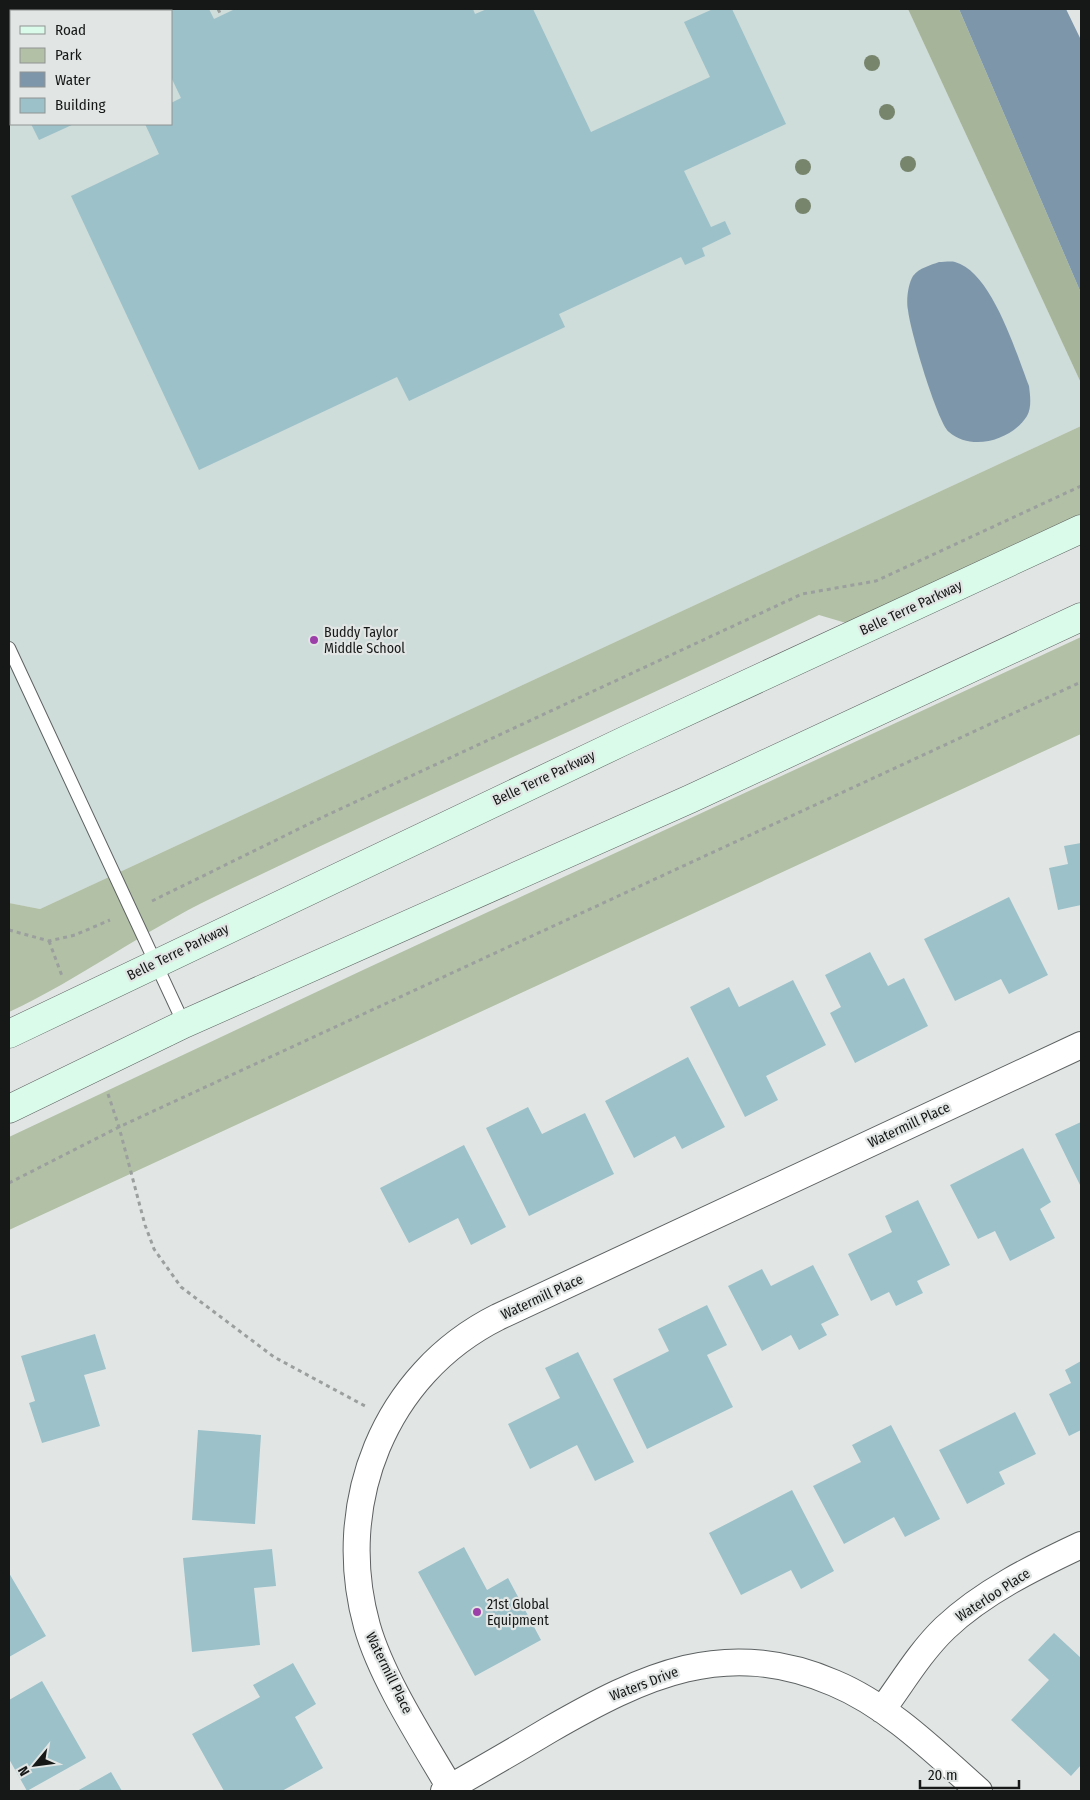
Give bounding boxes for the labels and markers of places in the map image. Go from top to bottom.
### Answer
place label: Buddy Taylor Middle School [324,624,405,657]
marker: Buddy Taylor Middle School [308,634,320,646]
place label: 21st Global Equipment [487,1596,549,1629]
marker: 21st Global Equipment [471,1606,483,1618]

